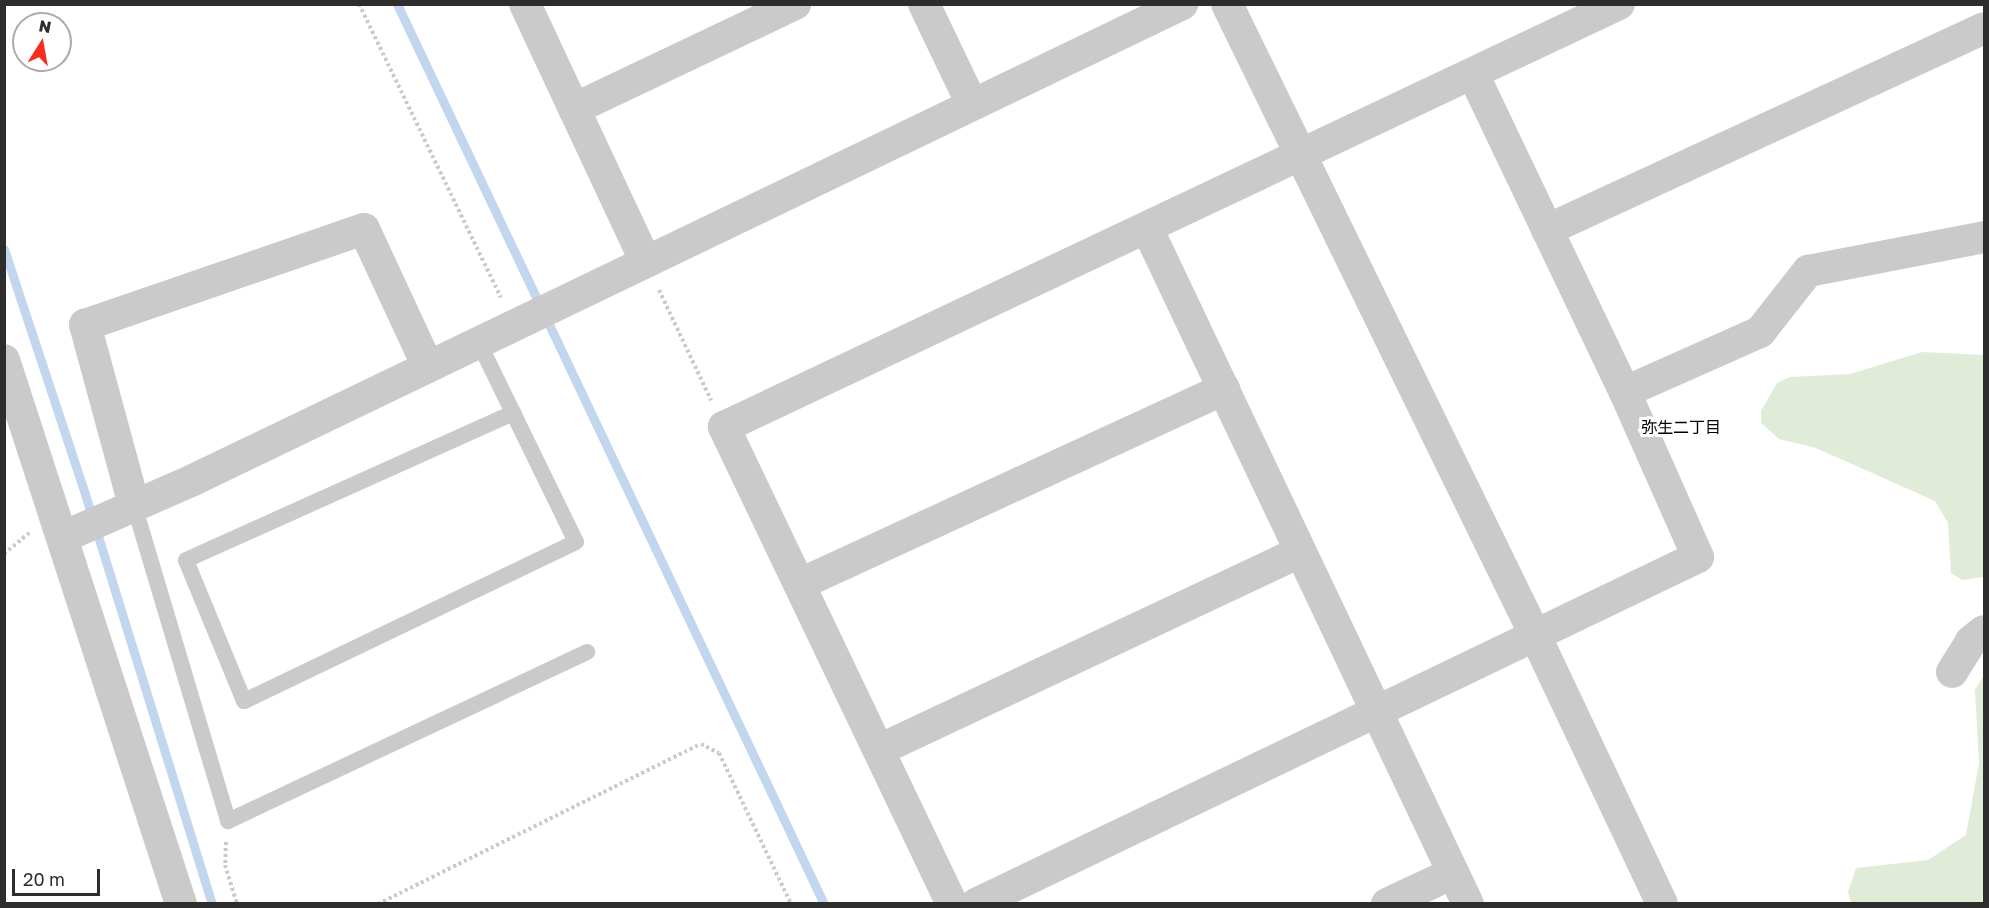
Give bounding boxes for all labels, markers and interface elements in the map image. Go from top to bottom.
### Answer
north arrow [12,12,72,72]
text: N [37,15,53,37]
district label: 弥生二丁目 [1641,417,1721,437]
scale bar [15,857,104,895]
text: 20 m [23,868,65,890]

